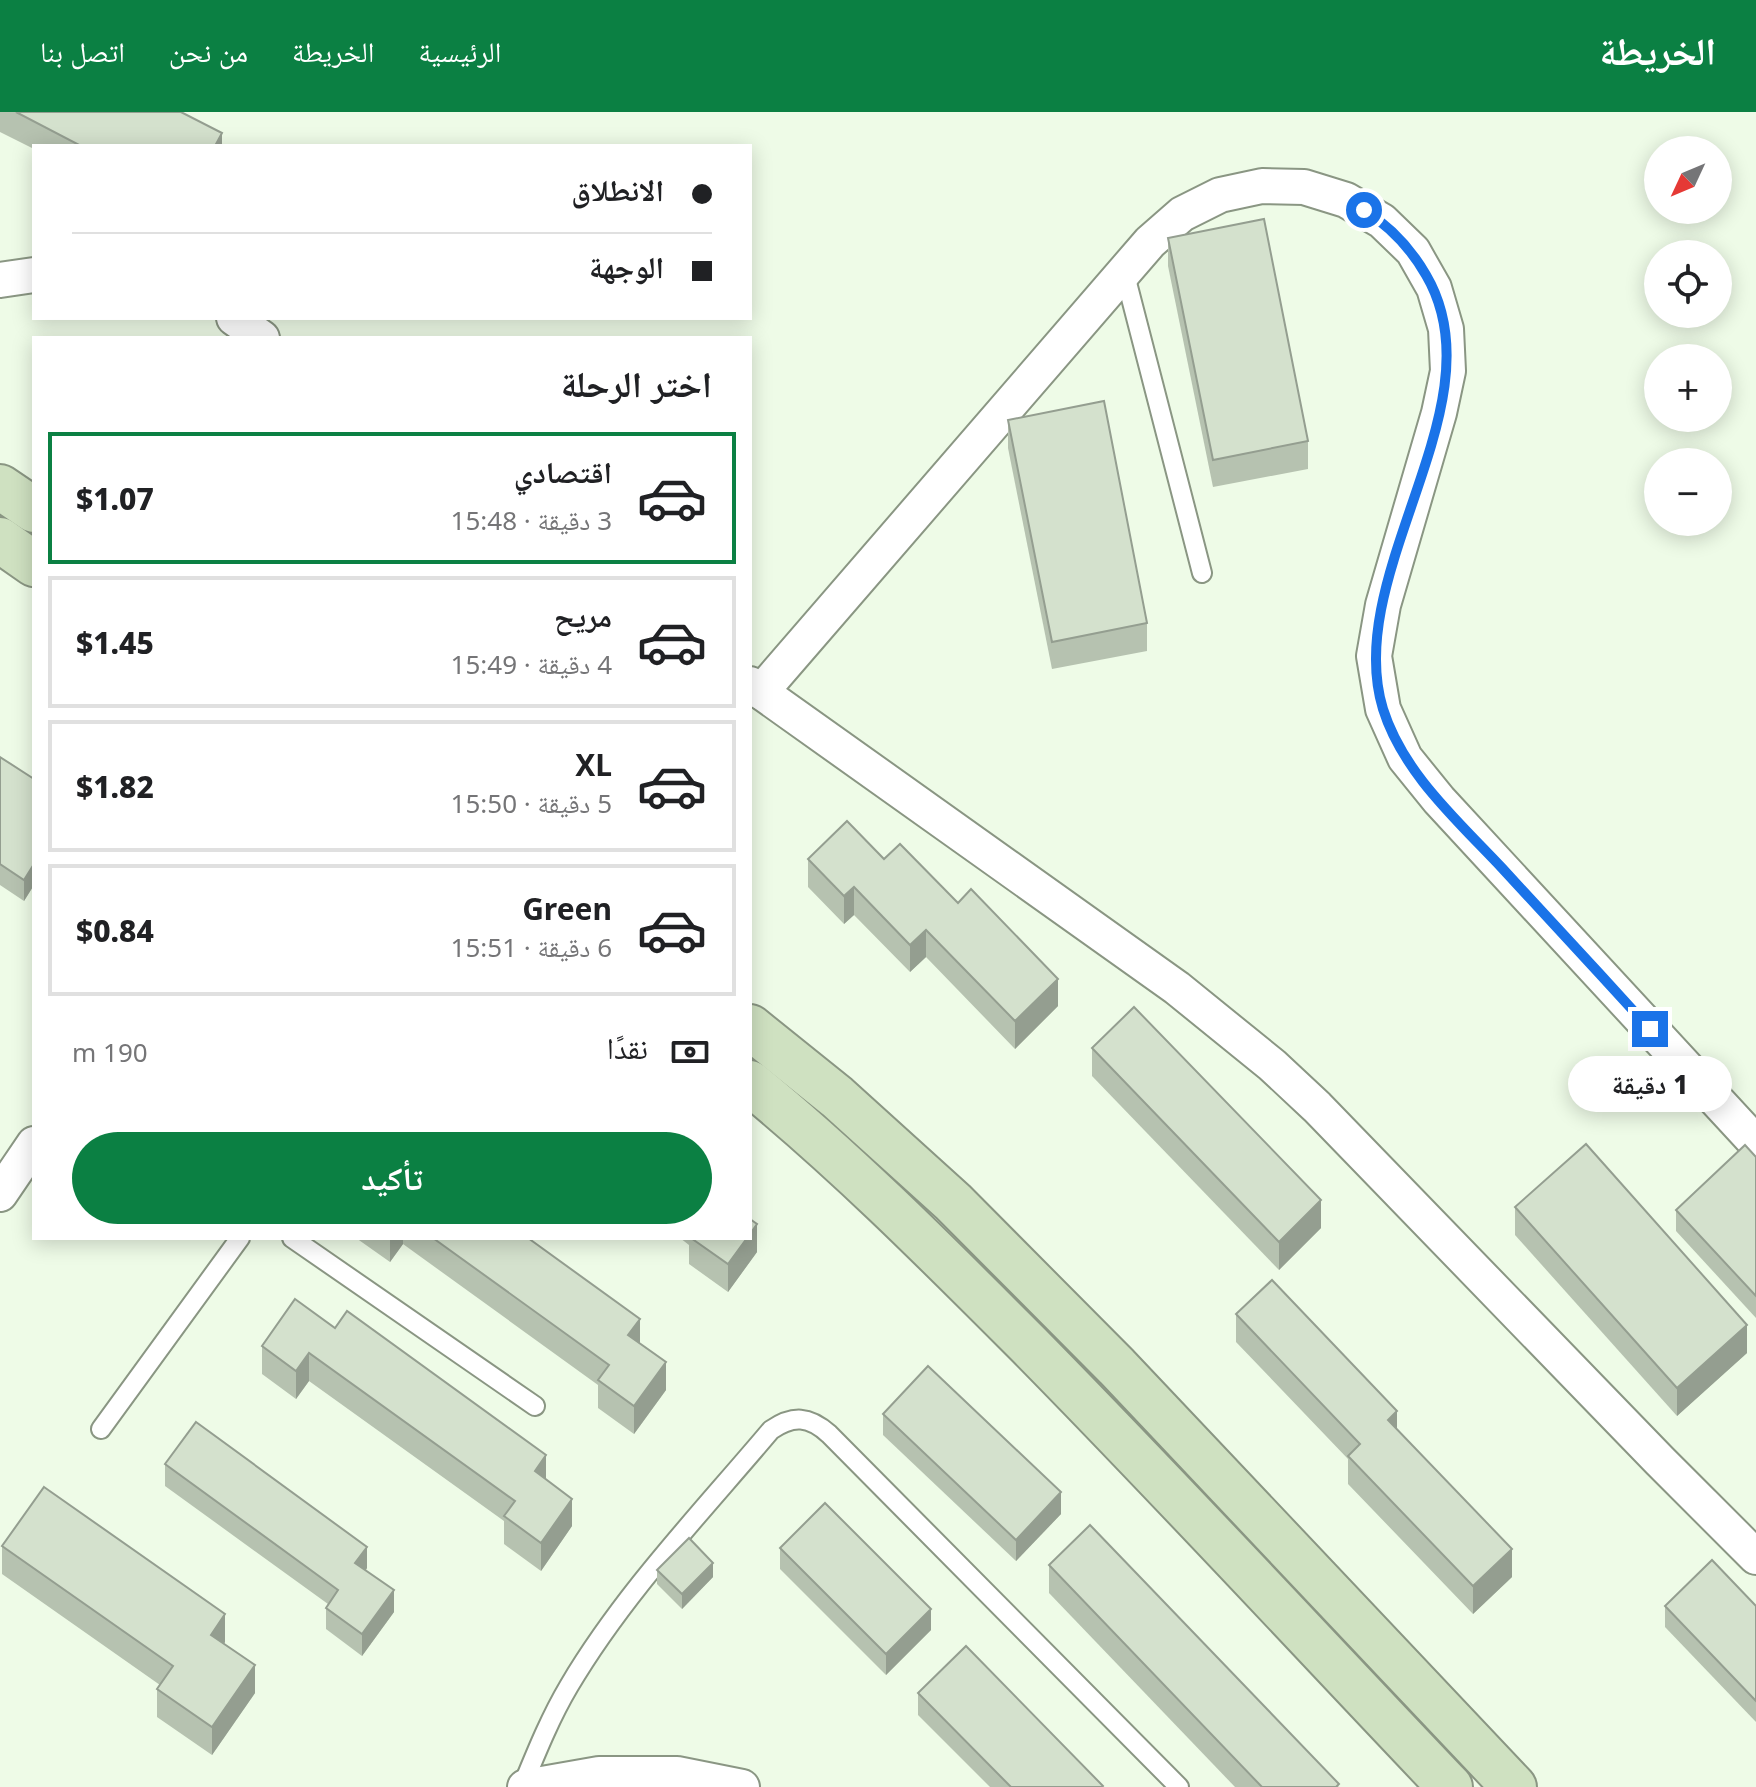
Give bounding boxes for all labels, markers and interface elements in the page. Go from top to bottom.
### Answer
text: الخريطة [1599,24,1716,76]
text: اتصل بنا [40,32,125,70]
text: من نحن [169,32,248,70]
text: الخريطة [292,32,374,70]
text: الرئيسية [418,32,501,70]
north arrow [1644,136,1732,224]
map controls [1644,136,1732,536]
text: الانطلاق [571,169,664,210]
route start [1346,192,1382,228]
button: locate [1644,240,1732,328]
text: الوجهة [589,246,664,287]
button: + [1644,344,1732,432]
text: اختر الرحلة [561,359,712,408]
button: − [1644,448,1732,536]
text: اقتصادي [514,451,612,492]
icon: car [636,462,708,534]
text: $1.07 [76,478,154,519]
text: 3 دقيقة · 15:48 [451,502,612,538]
text: مريح [554,595,612,636]
icon: car [636,606,708,678]
text: $1.45 [76,622,154,663]
text: 4 دقيقة · 15:49 [451,646,612,682]
text: XL [575,744,612,785]
icon: car [636,750,708,822]
text: $1.82 [76,766,154,807]
text: 5 دقيقة · 15:50 [451,785,612,821]
text: Green [522,888,612,929]
icon: car [636,894,708,966]
text: $0.84 [76,910,154,951]
text: 6 دقيقة · 15:51 [451,929,612,965]
route end [1632,1011,1668,1047]
text: نقدًا [607,1027,648,1068]
icon: cash [668,1030,712,1074]
text: 190 m [72,1034,148,1070]
callout: 1 دقيقة [1568,1057,1732,1113]
text: 1 دقيقة [1612,1066,1688,1102]
button: تأكيد [72,1132,712,1224]

